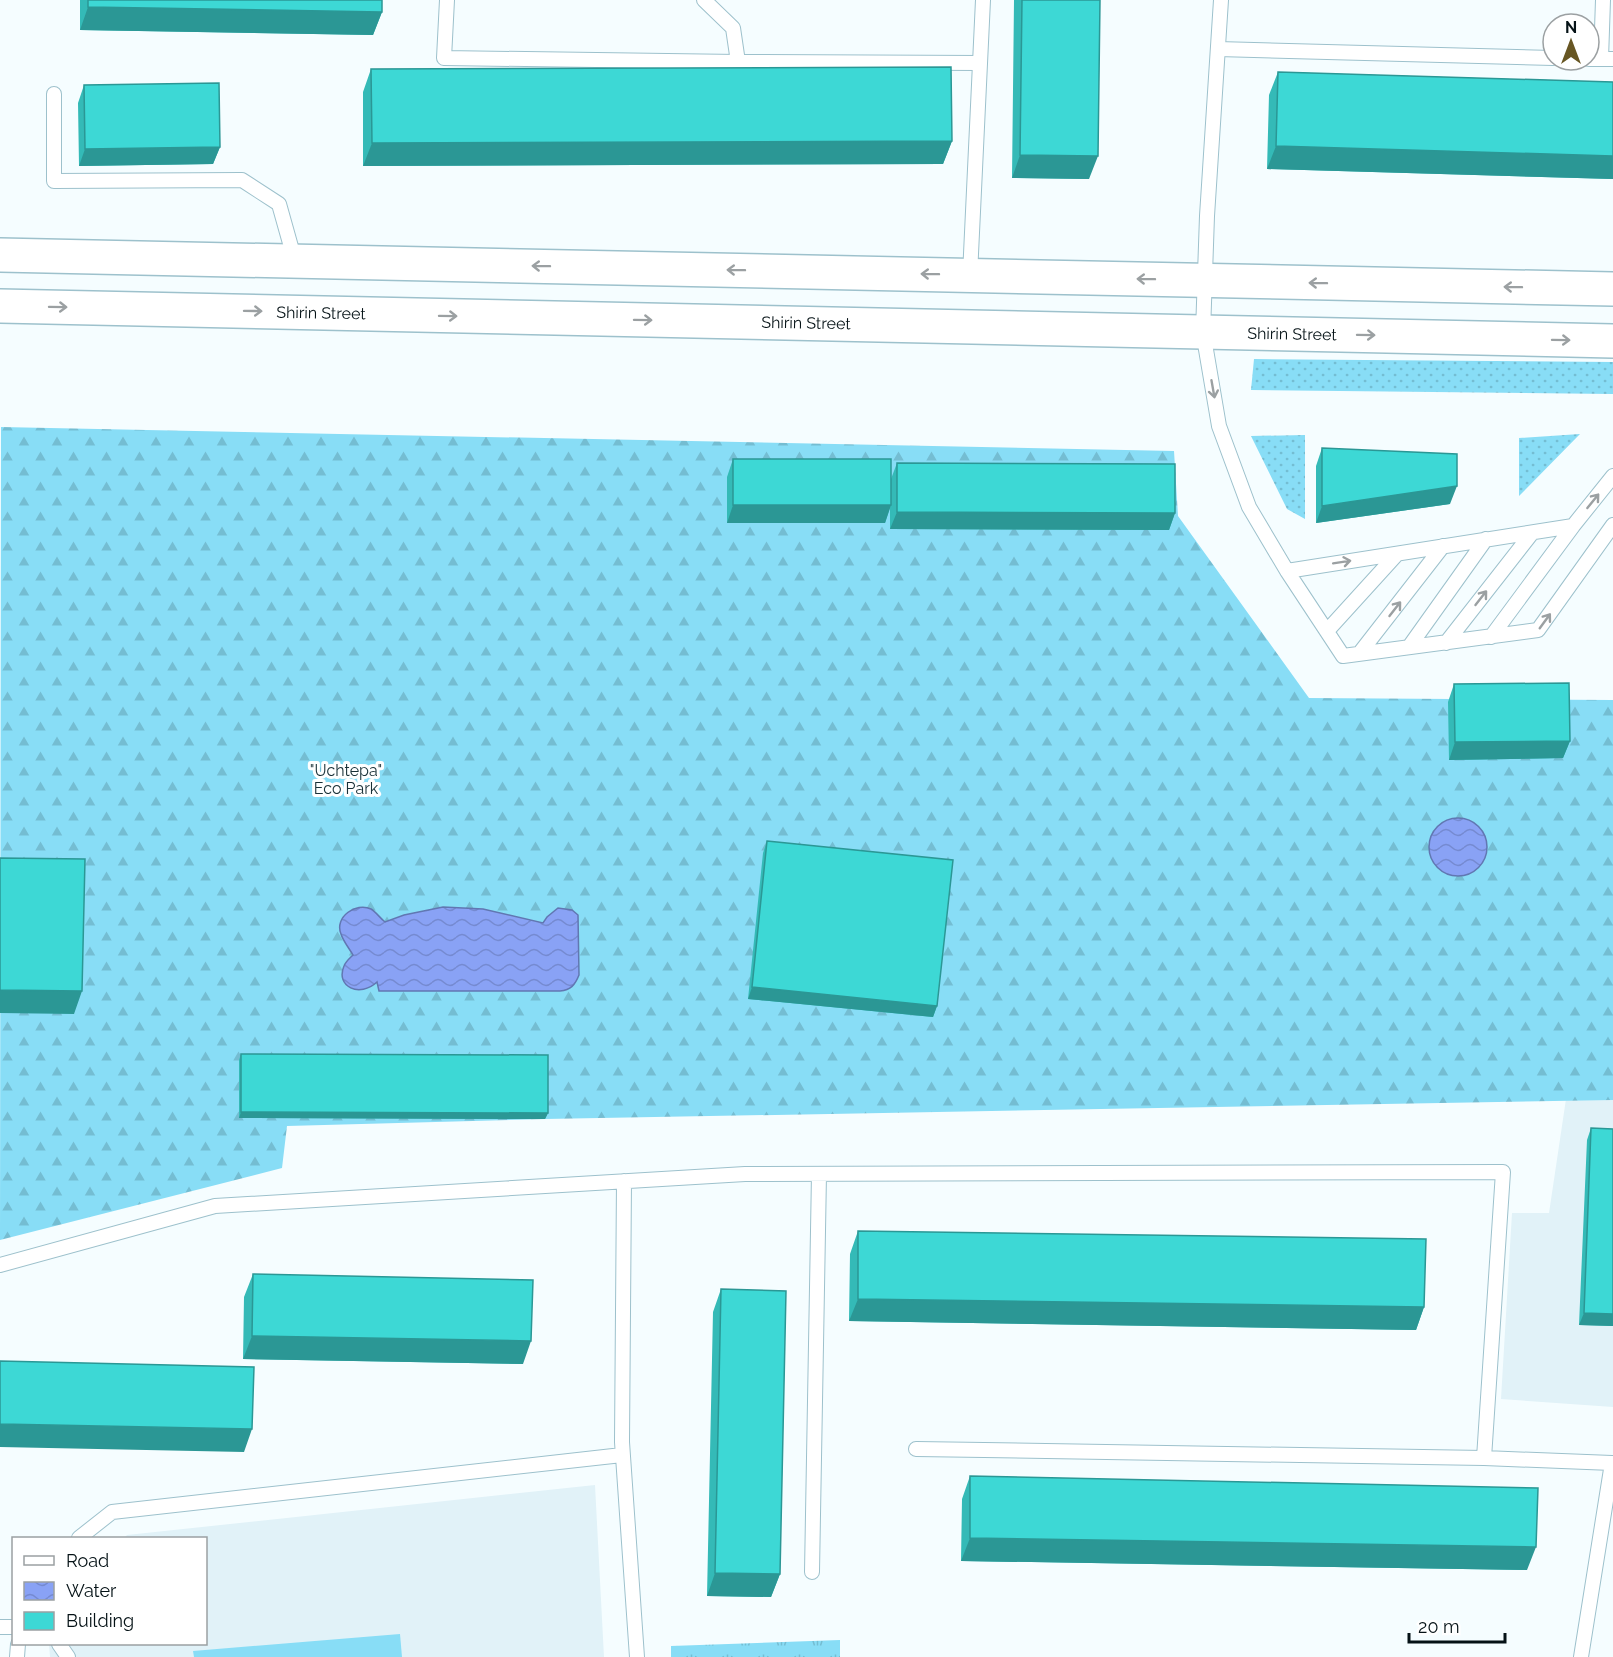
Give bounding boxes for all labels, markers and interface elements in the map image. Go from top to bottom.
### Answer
north arrow [1541,12,1601,72]
text: N [1565,18,1577,37]
one-way arrow [531,260,551,272]
one-way arrow [726,264,746,276]
one-way arrow [921,269,941,280]
one-way arrow [1137,274,1157,285]
one-way arrow [1308,277,1328,289]
one-way arrow [1503,281,1523,293]
one-way arrow [48,301,68,313]
street label: Shirin Street [276,303,366,323]
one-way arrow [243,305,263,317]
one-way arrow [438,310,458,321]
street label: Shirin Street [761,313,851,333]
one-way arrow [633,314,653,326]
street label: Shirin Street [1247,324,1337,344]
one-way arrow [1356,330,1376,341]
one-way arrow [1551,334,1571,345]
one-way arrow [1208,379,1219,399]
one-way arrow [1586,493,1599,509]
one-way arrow [1332,557,1352,568]
one-way arrow [1475,590,1488,606]
one-way arrow [1388,601,1401,617]
one-way arrow [1539,614,1551,630]
park label: "Uchtepa" Eco Park [310,761,382,798]
legend [12,1537,207,1645]
text: Road [66,1550,109,1571]
text: Water [66,1580,117,1601]
scale bar [1409,1606,1505,1644]
text: Building [66,1610,134,1631]
text: 20 m [1418,1616,1460,1637]

